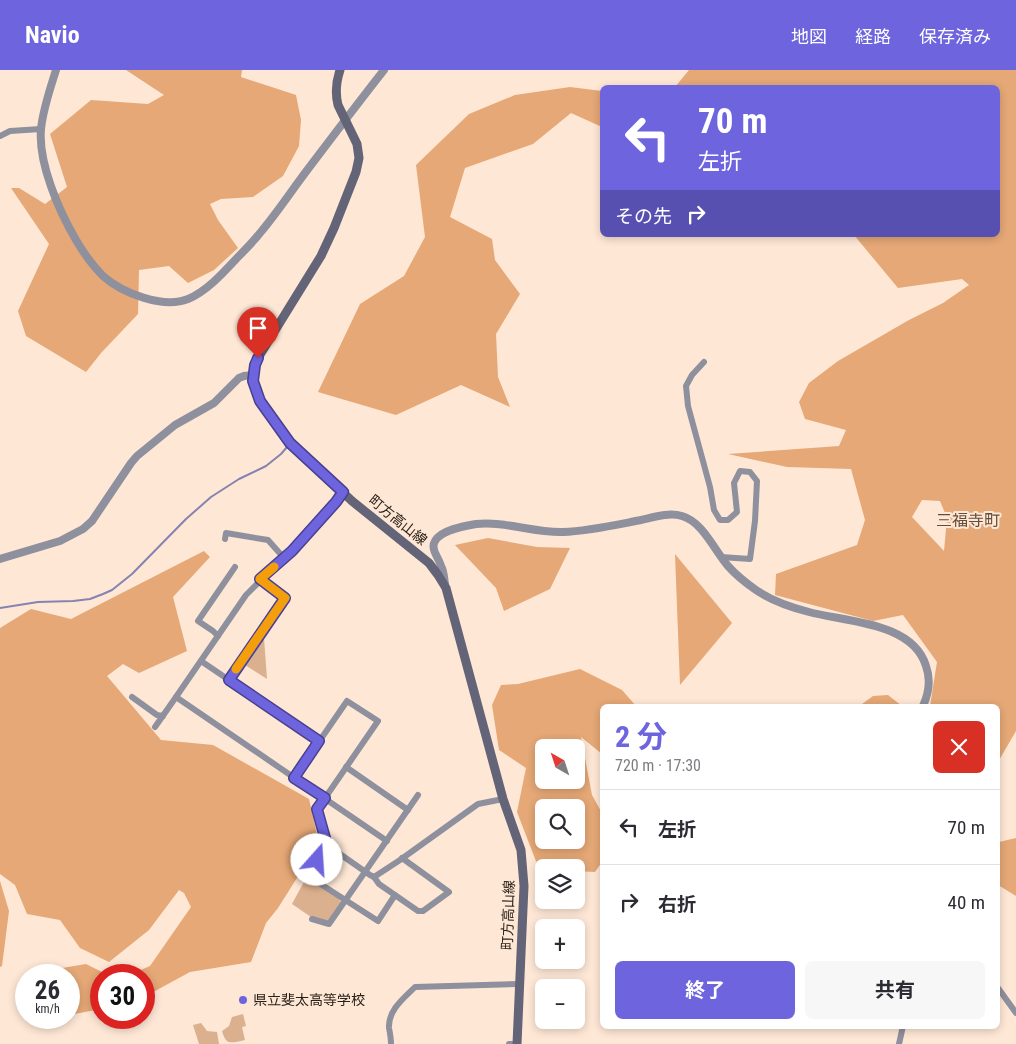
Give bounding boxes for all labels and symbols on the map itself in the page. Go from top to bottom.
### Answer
pin [237,307,279,358]
street label: 町方高山線 [366,492,430,548]
district label: 三福寺町 [936,511,1000,530]
north arrow [535,739,585,789]
position arrow [290,833,342,885]
street label: 町方高山線 [499,880,517,950]
speed limit sign: 30 [90,964,155,1029]
place label: 県立斐太高等学校 [253,992,365,1008]
marker: 県立斐太高等学校 [237,994,249,1006]

